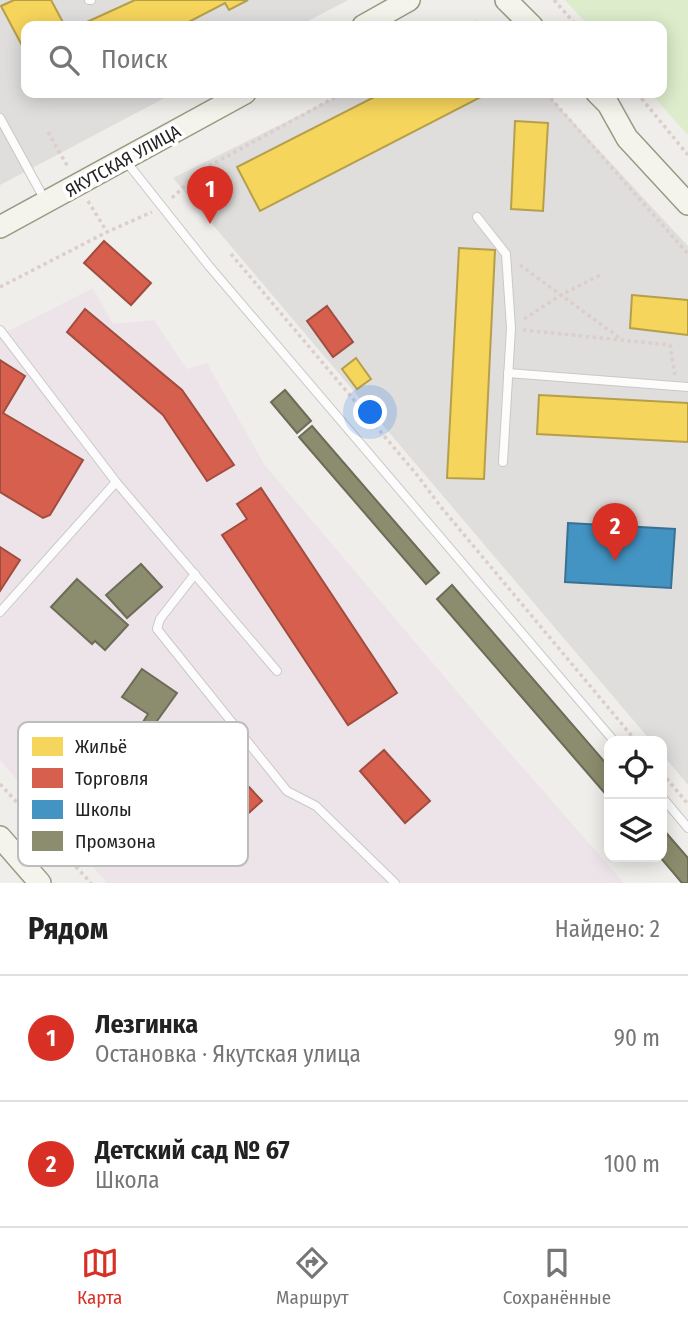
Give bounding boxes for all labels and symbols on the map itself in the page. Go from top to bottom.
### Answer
street label: ЯКУТСКАЯ УЛИЦА [61,120,185,202]
pin: 1 [187,166,233,224]
your location [353,395,387,429]
pin: 2 [592,503,638,561]
legend [18,722,248,866]
text: Жильё [75,735,127,758]
text: Торговля [75,767,148,790]
text: Школы [75,798,132,821]
text: Промзона [75,830,156,853]

